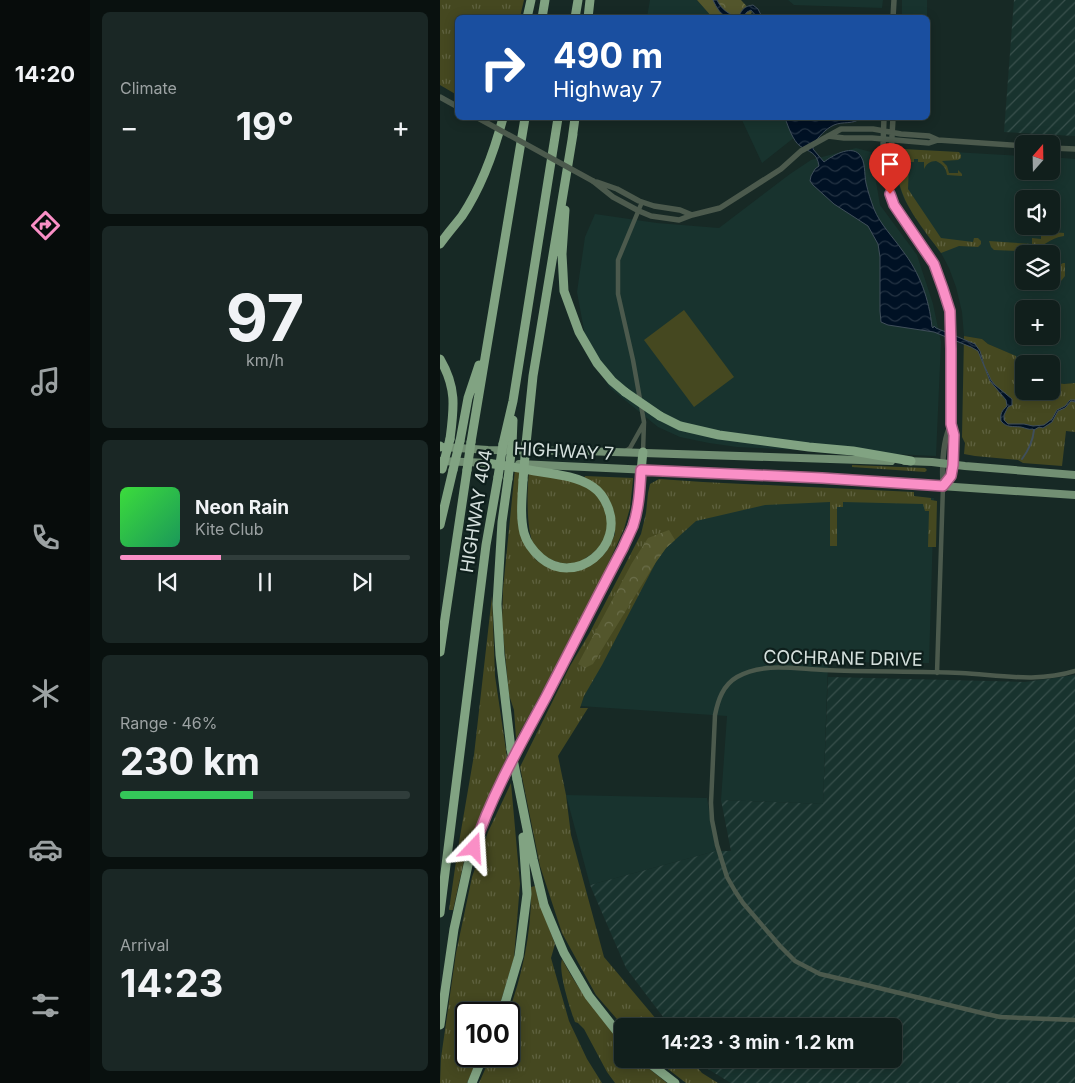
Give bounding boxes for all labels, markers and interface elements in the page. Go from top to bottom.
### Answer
text: 490 m [553,34,663,76]
icon: right [470,35,535,100]
text: 14:20 [15,61,75,87]
text: Highway 7 [553,76,662,102]
text: Climate [120,78,177,98]
text: 19° [236,103,294,149]
text: − [120,110,139,144]
text: + [391,110,410,144]
north arrow [1015,135,1060,180]
map controls [1015,135,1060,400]
pin [869,143,911,194]
icon: arrive [876,150,904,178]
button: sound [1015,190,1060,235]
icon: directions [28,208,63,243]
button: layers [1015,245,1060,290]
text: 97 [226,278,304,357]
button: + [1015,300,1060,345]
text: km/h [246,350,284,370]
button: − [1015,355,1060,400]
icon: music [28,364,63,399]
street label: HIGHWAY 7 [513,438,615,464]
street label: HIGHWAY 404 [456,448,496,574]
text: Neon Rain [195,496,289,519]
text: Kite Club [195,519,264,539]
icon: phone [28,520,63,555]
icon: previous [154,568,182,596]
icon: pause [251,568,279,596]
icon: next [348,568,376,596]
street label: COCHRANE DRIVE [763,646,923,670]
icon: climate [28,676,63,711]
text: Range · 46% [120,713,217,733]
text: 230 km [120,738,260,784]
position arrow [447,821,499,873]
icon: car [28,832,63,867]
text: Arrival [120,935,169,955]
text: 14:23 [120,960,223,1006]
icon: filters [28,988,63,1023]
speed limit sign: 100 [455,1002,520,1067]
text: 14:23 · 3 min · 1.2 km [662,1031,854,1054]

